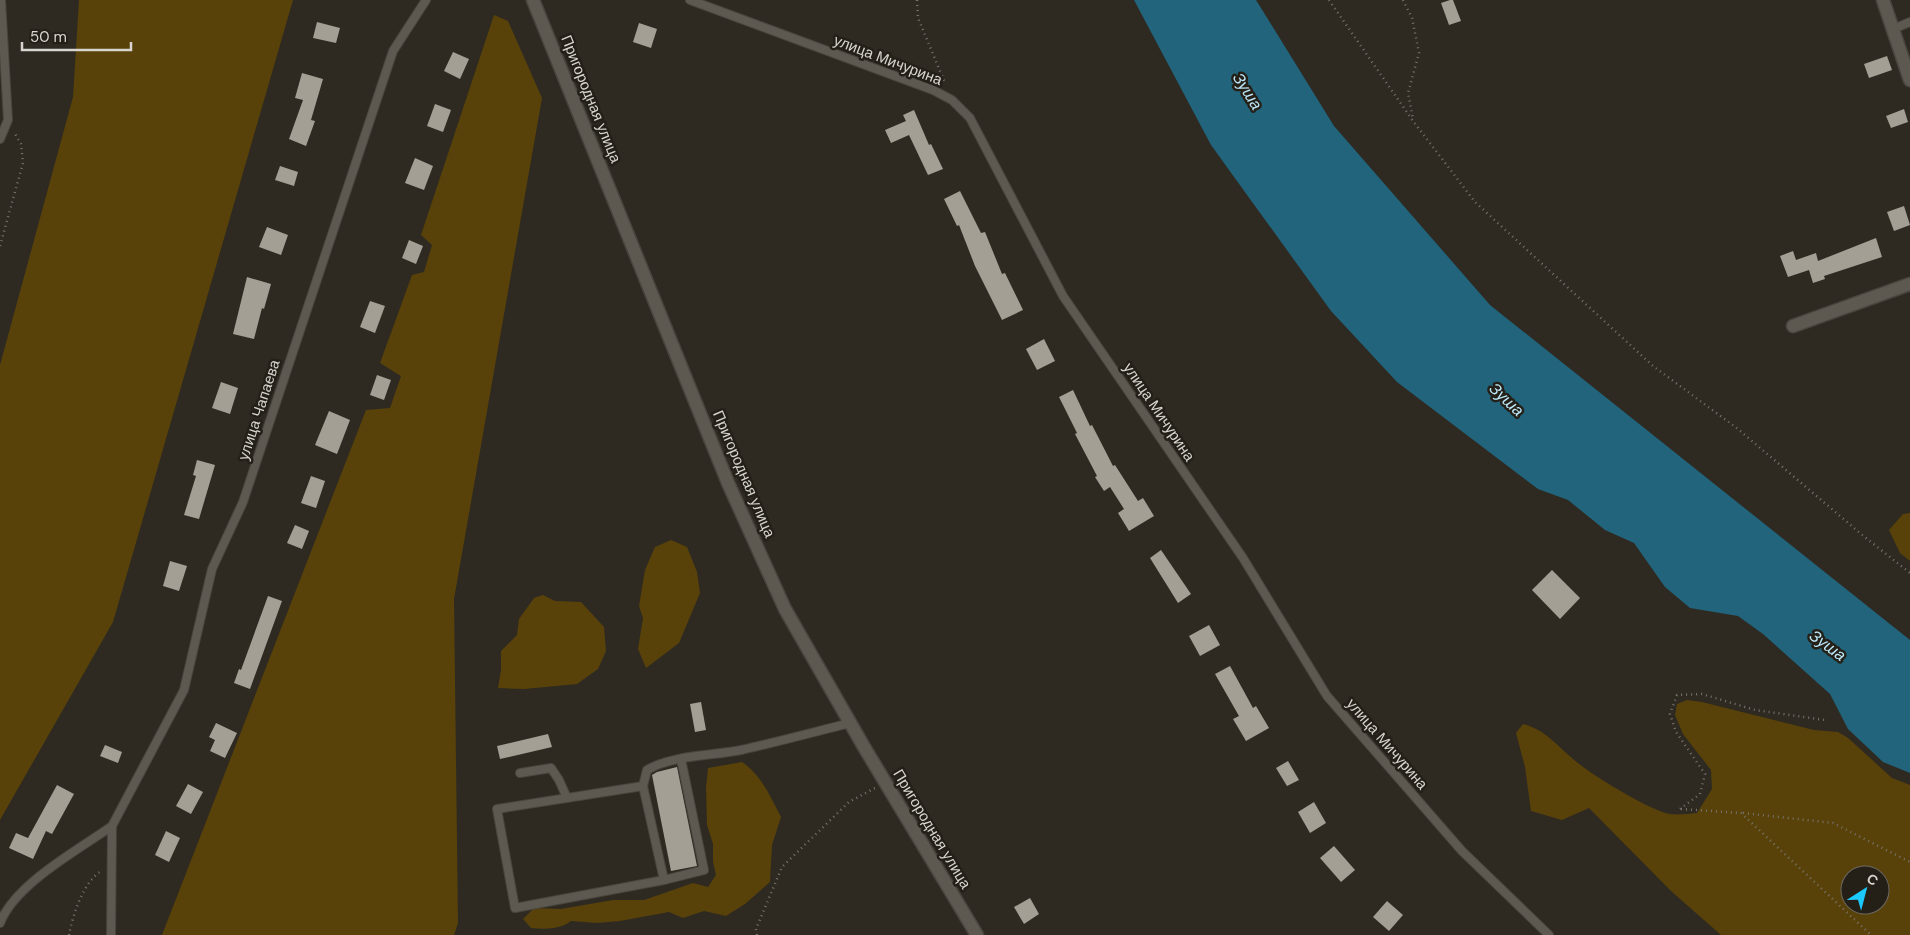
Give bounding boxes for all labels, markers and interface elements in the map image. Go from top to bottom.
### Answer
scale bar [22,20,131,52]
text: 50 m [30,27,67,47]
street label: улица Мичурина [831,30,946,90]
street label: Пригородная улица [556,32,626,166]
water label: Зуша [1228,69,1267,114]
street label: улица Чапаева [233,357,285,463]
street label: улица Мичурина [1119,359,1200,466]
water label: Зуша [1485,378,1529,421]
street label: Пригородная улица [708,407,780,541]
water label: Зуша [1805,625,1850,666]
street label: улица Мичурина [1342,694,1433,794]
street label: Пригородная улица [888,766,976,893]
north arrow [1840,865,1890,915]
text: С [1863,869,1882,890]

